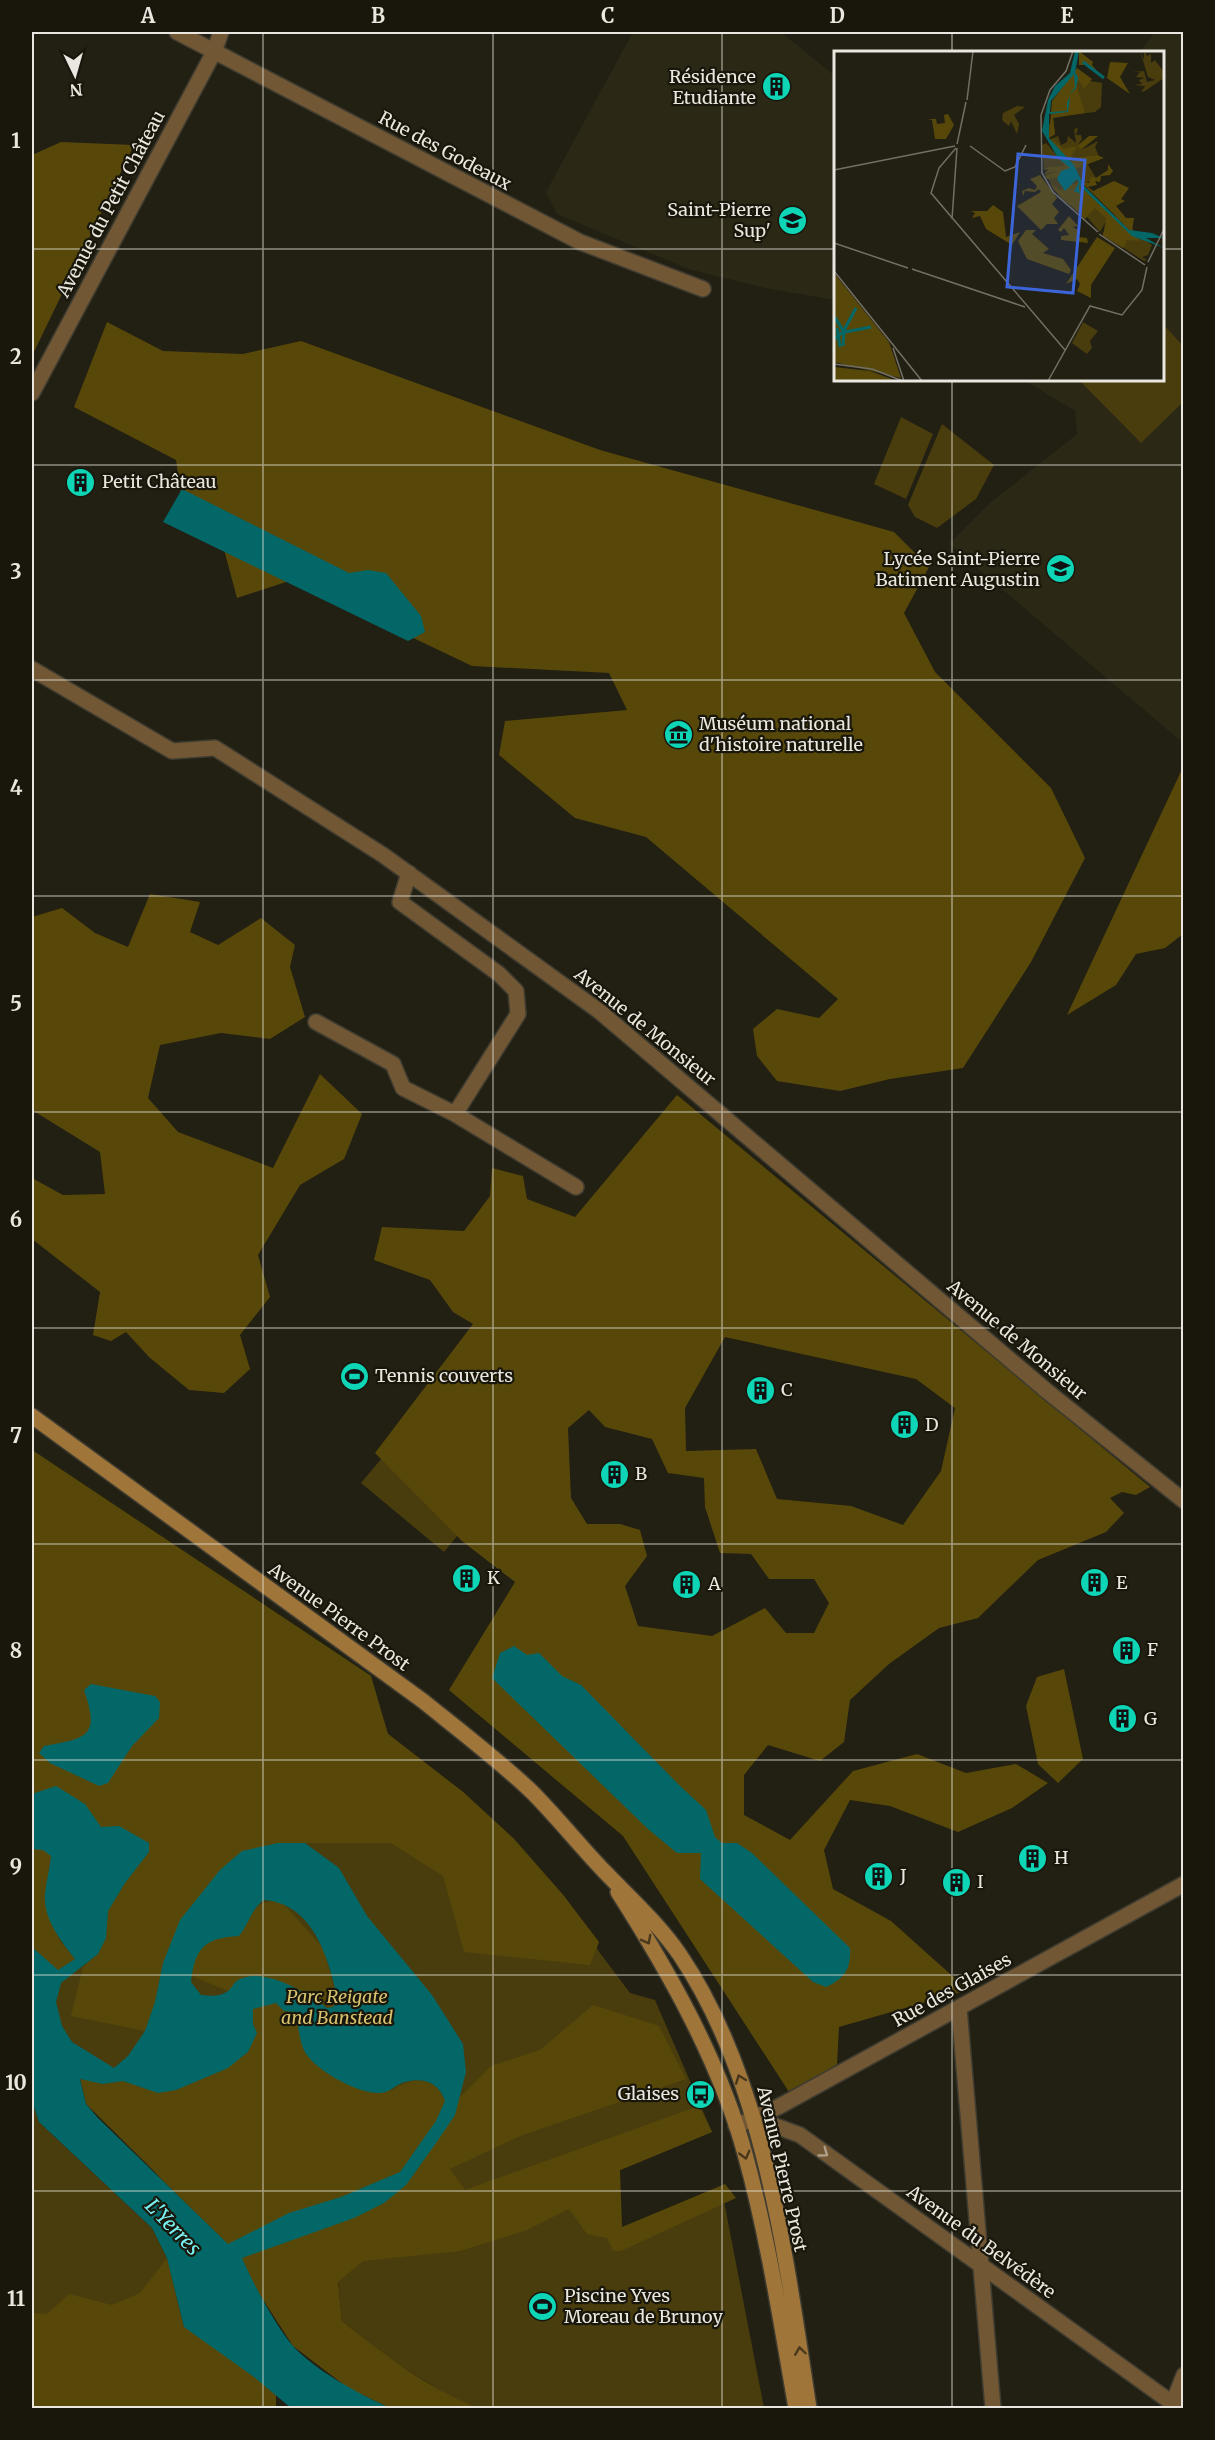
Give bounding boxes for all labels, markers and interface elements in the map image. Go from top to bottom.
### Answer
text: A [140,3,156,28]
text: B [371,3,385,28]
text: C [601,3,615,28]
text: D [829,3,845,28]
text: E [1060,3,1074,28]
north arrow [45,45,105,105]
inset map [834,51,1164,381]
place label: Résidence Etudiante [669,65,756,109]
building icon: Résidence Etudiante [761,71,793,103]
text: N [69,79,83,100]
street label: Avenue du Petit Château [51,106,170,302]
street label: Rue des Godeaux [375,106,516,195]
text: 1 [11,128,21,153]
place label: Saint-Pierre Sup' [667,198,771,242]
school or university icon: Saint-Pierre Sup' [776,204,808,236]
text: 2 [10,344,22,369]
building icon: Petit Château [65,466,97,498]
place label: Petit Château [102,470,217,493]
place label: Lycée Saint-Pierre Batiment Augustin [876,547,1040,591]
school or university icon: Lycée Saint-Pierre Batiment Augustin [1045,553,1077,585]
text: 3 [10,559,22,584]
place label: Muséum national d'histoire naturelle [699,712,863,756]
museum icon: Muséum national d'histoire naturelle [662,718,694,750]
text: 4 [10,775,23,800]
street label: Avenue de Monsieur [569,962,721,1091]
text: 5 [10,991,22,1016]
text: 6 [10,1207,22,1232]
street label: Avenue de Monsieur [942,1274,1092,1405]
sports icon: Tennis couverts [338,1360,370,1392]
place label: Tennis couverts [375,1364,513,1387]
building icon: C [744,1374,776,1406]
place label: C [781,1378,793,1401]
building icon: D [888,1409,920,1441]
place label: D [925,1413,939,1436]
text: 7 [10,1423,22,1448]
building icon: B [598,1458,630,1490]
place label: B [635,1462,647,1485]
street label: Avenue Pierre Prost [263,1557,414,1676]
building icon: K [450,1562,482,1594]
place label: K [487,1566,500,1589]
building icon: E [1079,1567,1111,1599]
building icon: A [671,1568,703,1600]
place label: E [1116,1571,1128,1594]
place label: A [707,1572,721,1595]
building icon: F [1110,1634,1142,1666]
text: 8 [10,1638,22,1663]
place label: F [1147,1638,1158,1661]
building icon: G [1107,1703,1139,1735]
place label: G [1144,1707,1157,1730]
building icon: H [1017,1842,1049,1874]
place label: H [1054,1846,1068,1869]
text: 9 [10,1854,22,1879]
building icon: J [863,1860,895,1892]
place label: J [899,1864,907,1887]
building icon: I [940,1866,972,1898]
place label: I [977,1870,984,1893]
one-way arrow [640,1934,651,1944]
street label: Rue des Glaises [888,1947,1015,2032]
park label: Parc Reigate and Banstead [281,1985,393,2029]
text: 10 [5,2070,27,2095]
one-way arrow [735,2074,748,2084]
bus stop icon: Glaises [684,2078,716,2110]
place label: Glaises [618,2082,679,2105]
street label: Avenue Pierre Prost [752,2083,813,2254]
one-way arrow [818,2146,829,2157]
one-way arrow [738,2149,750,2160]
street label: Avenue du Belvédère [902,2179,1060,2303]
water label: L'Yerres [140,2193,206,2260]
place label: Piscine Yves Moreau de Brunoy [564,2284,723,2328]
text: 11 [7,2286,25,2311]
sports icon: Piscine Yves Moreau de Brunoy [527,2290,559,2322]
one-way arrow [794,2346,806,2355]

